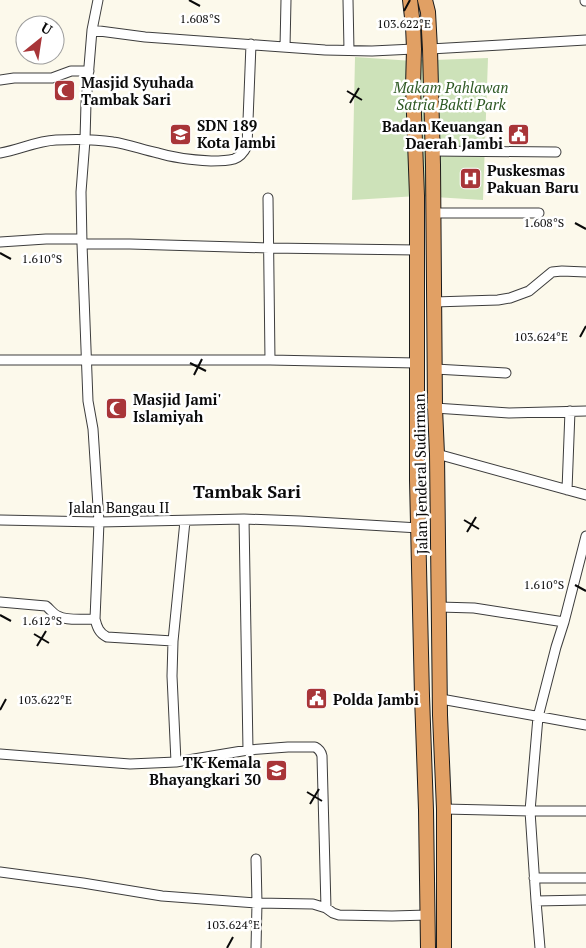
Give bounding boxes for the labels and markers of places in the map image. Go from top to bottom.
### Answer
place label: Masjid Syuhada Tambak Sari [81,72,194,109]
mosque icon: Masjid Syuhada Tambak Sari [53,79,77,103]
place label: SDN 189 Kota Jambi [197,115,276,152]
place label: Badan Keuangan Daerah Jambi [382,116,503,153]
school or university icon: SDN 189 Kota Jambi [169,122,193,146]
public building icon: Badan Keuangan Daerah Jambi [507,123,531,147]
place label: Puskesmas Pakuan Baru [487,160,580,197]
hospital icon: Puskesmas Pakuan Baru [459,167,483,191]
place label: Masjid Jami' Islamiyah [133,389,221,426]
mosque icon: Masjid Jami' Islamiyah [105,396,129,420]
public building icon: Polda Jambi [305,687,329,711]
place label: Polda Jambi [333,689,419,709]
place label: TK Kemala Bhayangkari 30 [149,752,262,789]
school or university icon: TK Kemala Bhayangkari 30 [265,759,289,783]

